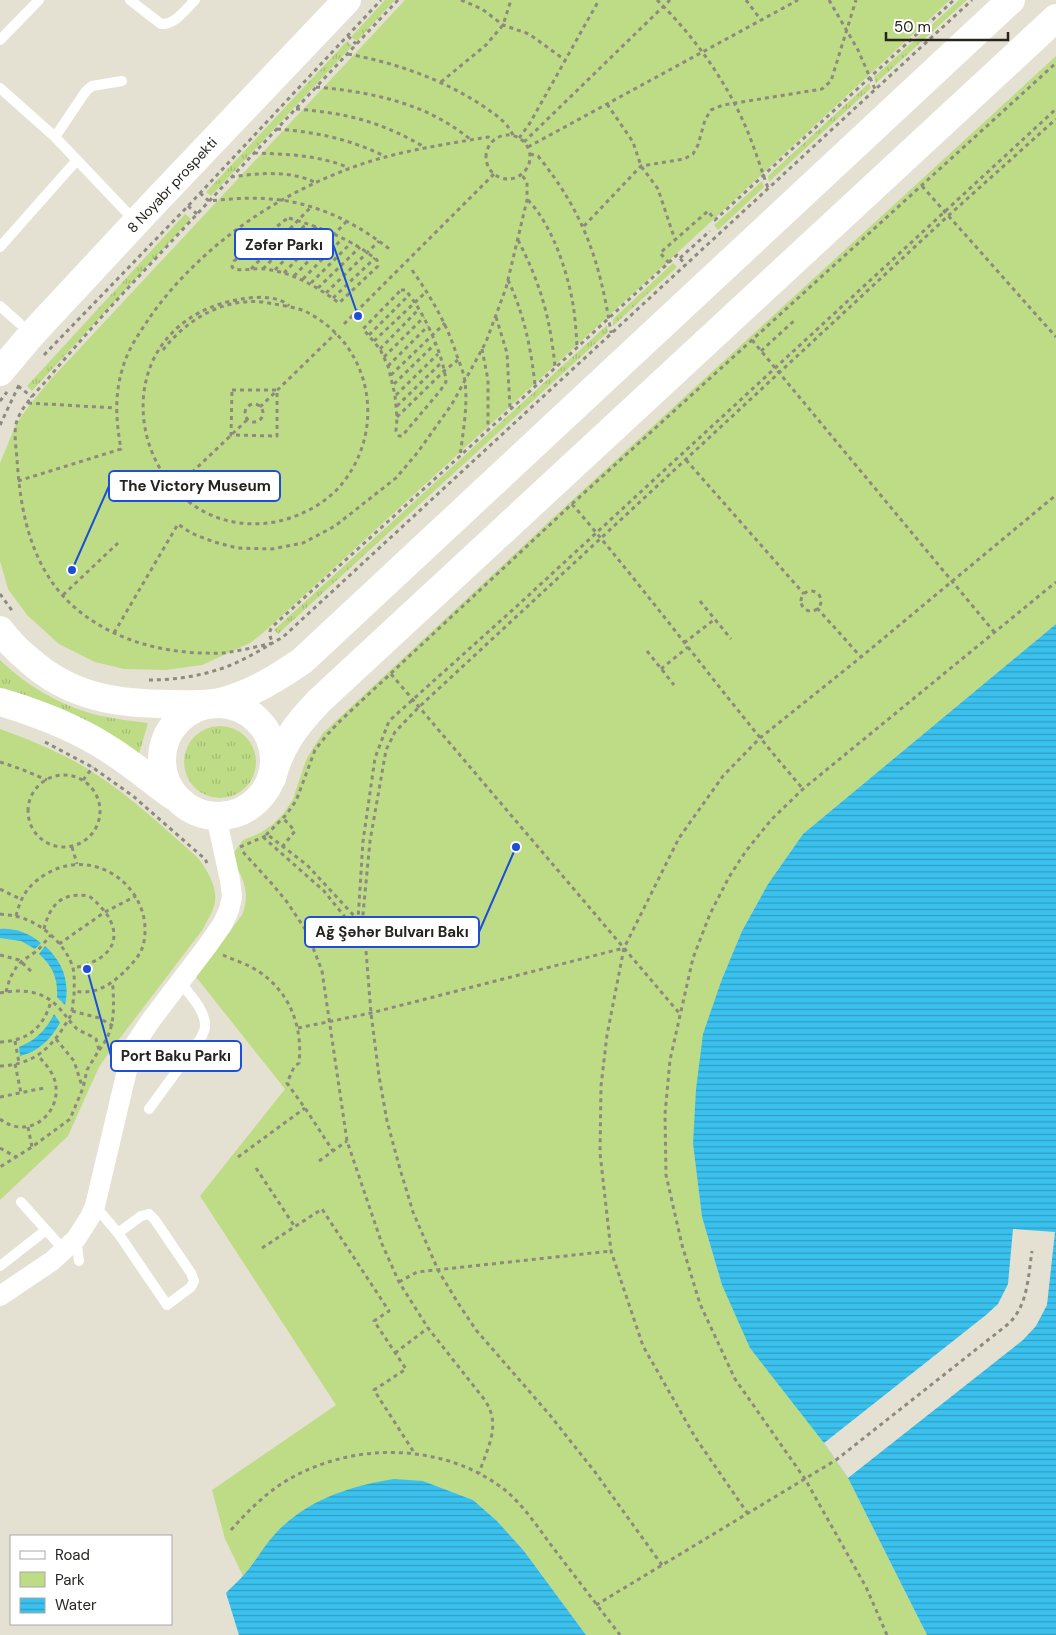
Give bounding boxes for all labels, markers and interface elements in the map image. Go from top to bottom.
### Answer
scale bar [886,10,1008,42]
text: 50 m [894,17,931,37]
street label: 8 Noyabr prospekti [123,134,221,236]
callout: Zəfər Parkı [235,229,333,259]
text: Zəfər Parkı [245,235,323,255]
callout: The Victory Museum [109,471,280,501]
text: The Victory Museum [119,476,271,496]
callout: Ağ Şəhər Bulvarı Bakı [305,917,479,947]
text: Ağ Şəhər Bulvarı Bakı [315,922,469,942]
callout: Port Baku Parkı [111,1041,241,1071]
text: Port Baku Parkı [121,1046,231,1066]
legend [10,1535,172,1625]
text: Road [55,1545,90,1565]
text: Park [55,1570,85,1590]
text: Water [55,1595,97,1615]

